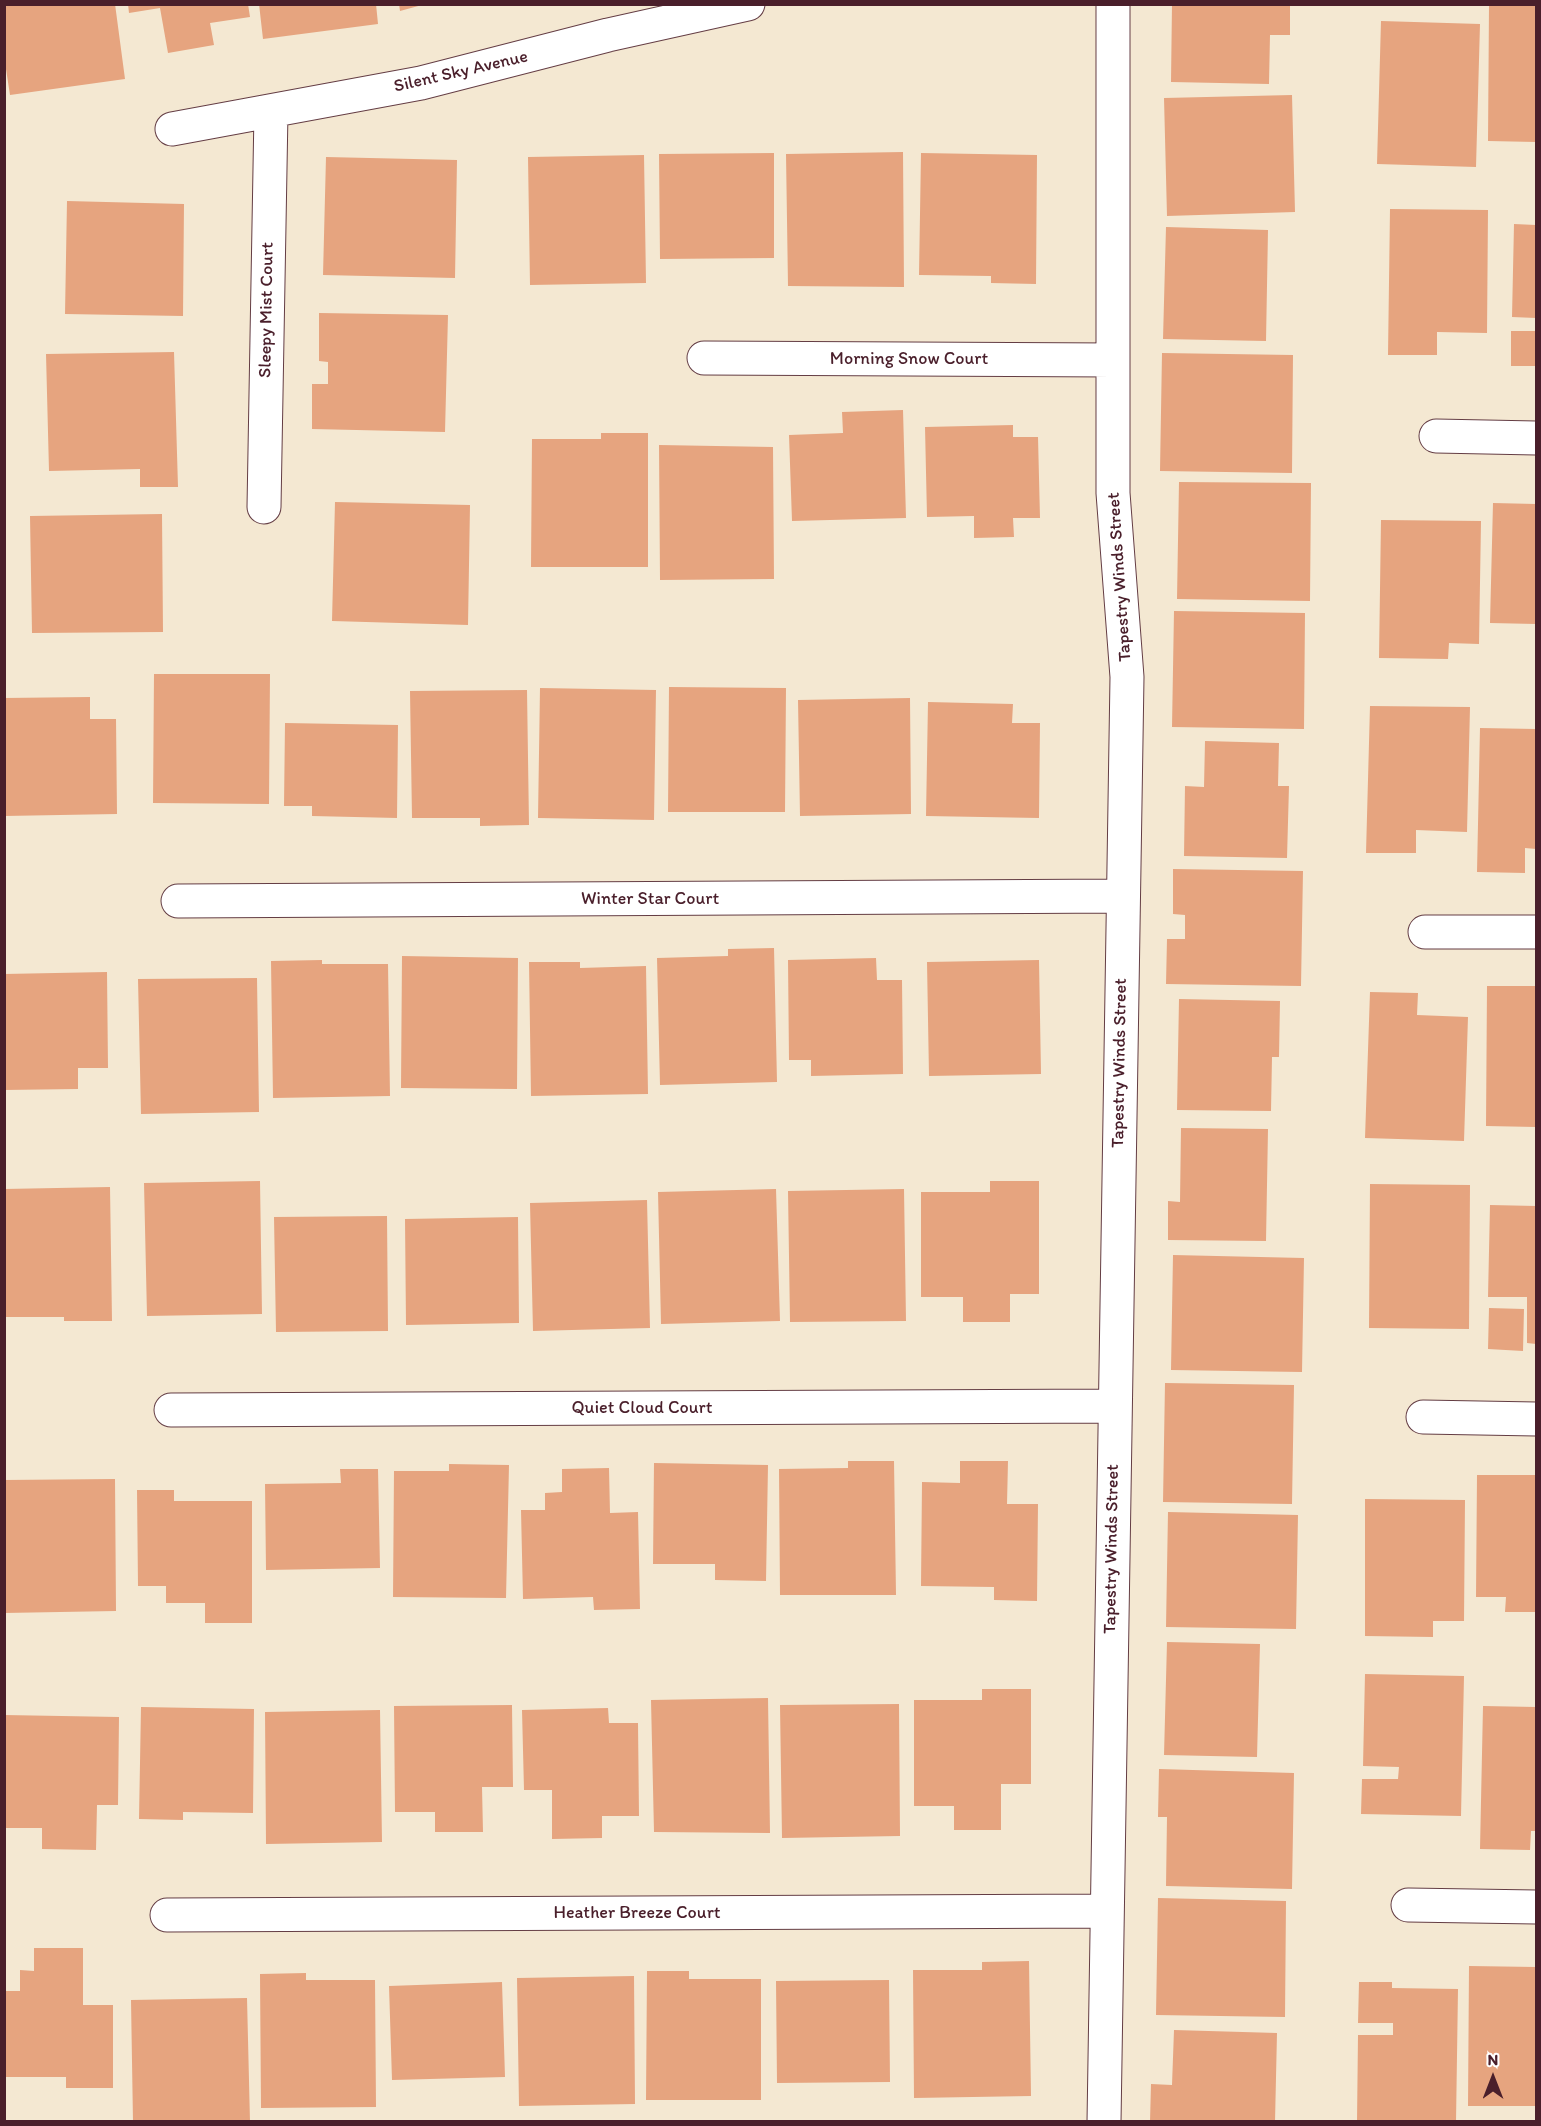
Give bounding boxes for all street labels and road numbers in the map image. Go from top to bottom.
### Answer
street label: Silent Sky Avenue [392,46,530,98]
street label: Sleepy Mist Court [255,242,279,378]
street label: Morning Snow Court [830,348,988,370]
street label: Tapestry Winds Street [1103,492,1137,662]
street label: Winter Star Court [581,888,719,910]
street label: Tapestry Winds Street [1108,978,1132,1148]
street label: Quiet Cloud Court [572,1397,712,1419]
street label: Tapestry Winds Street [1100,1464,1124,1634]
street label: Heather Breeze Court [553,1902,721,1924]

